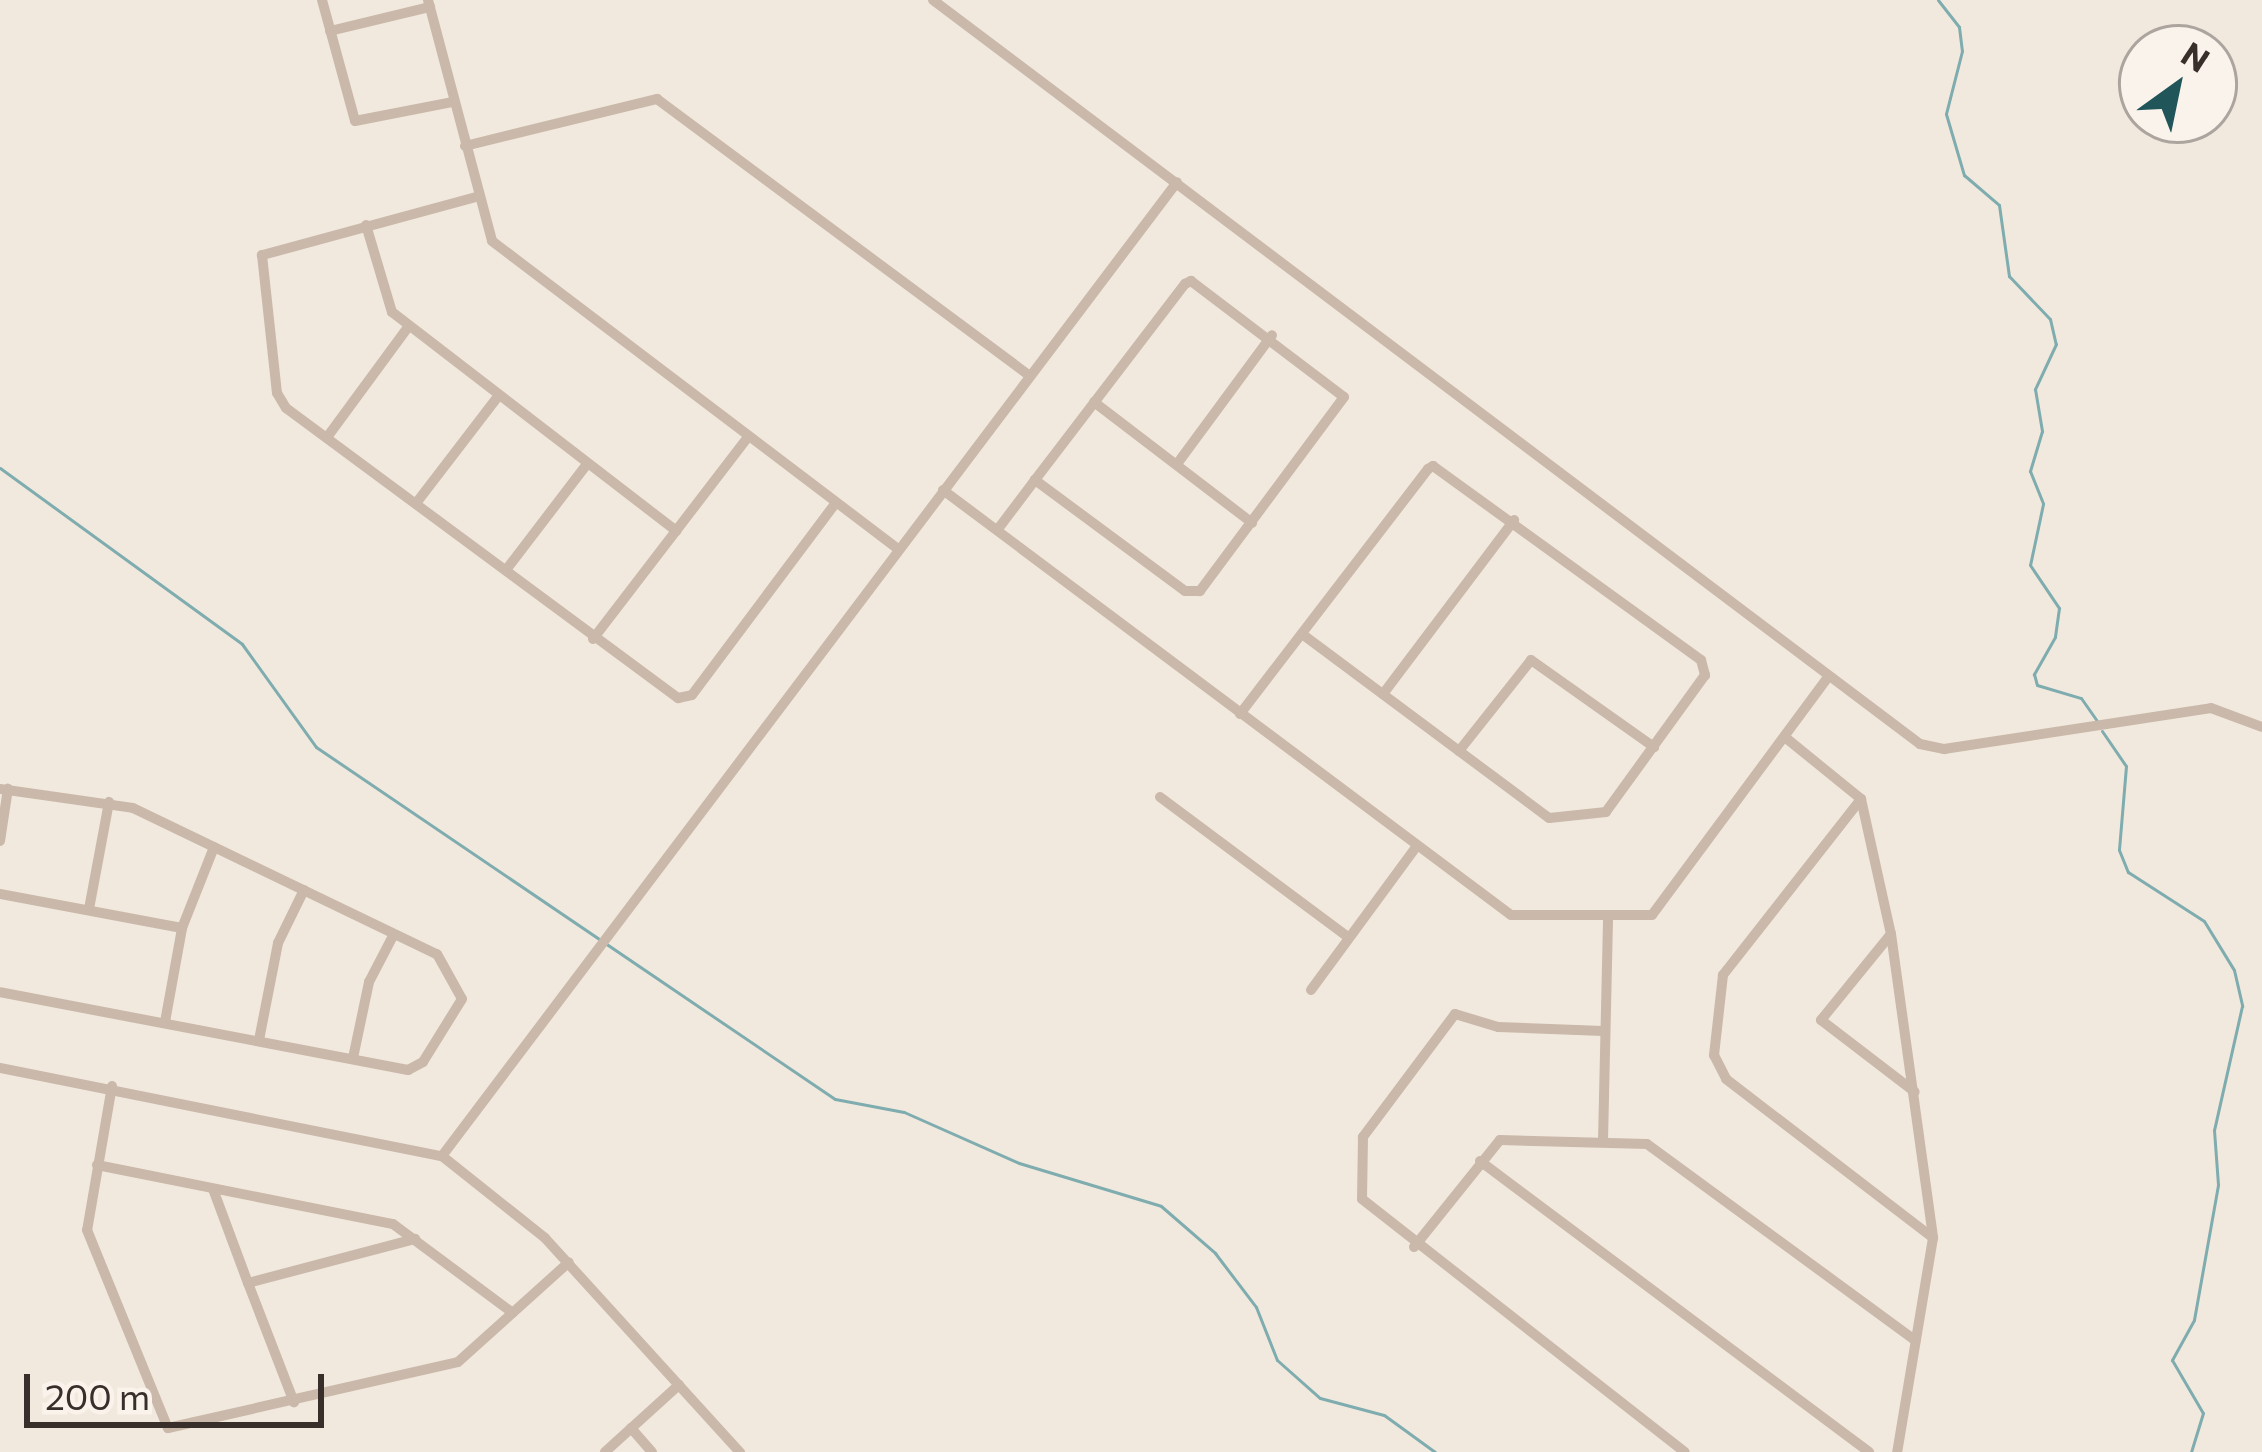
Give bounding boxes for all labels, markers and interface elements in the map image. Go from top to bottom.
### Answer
north arrow [2118,24,2238,144]
text: N [2175,32,2218,80]
scale bar [30,1350,330,1424]
text: 200 m [45,1373,150,1417]

